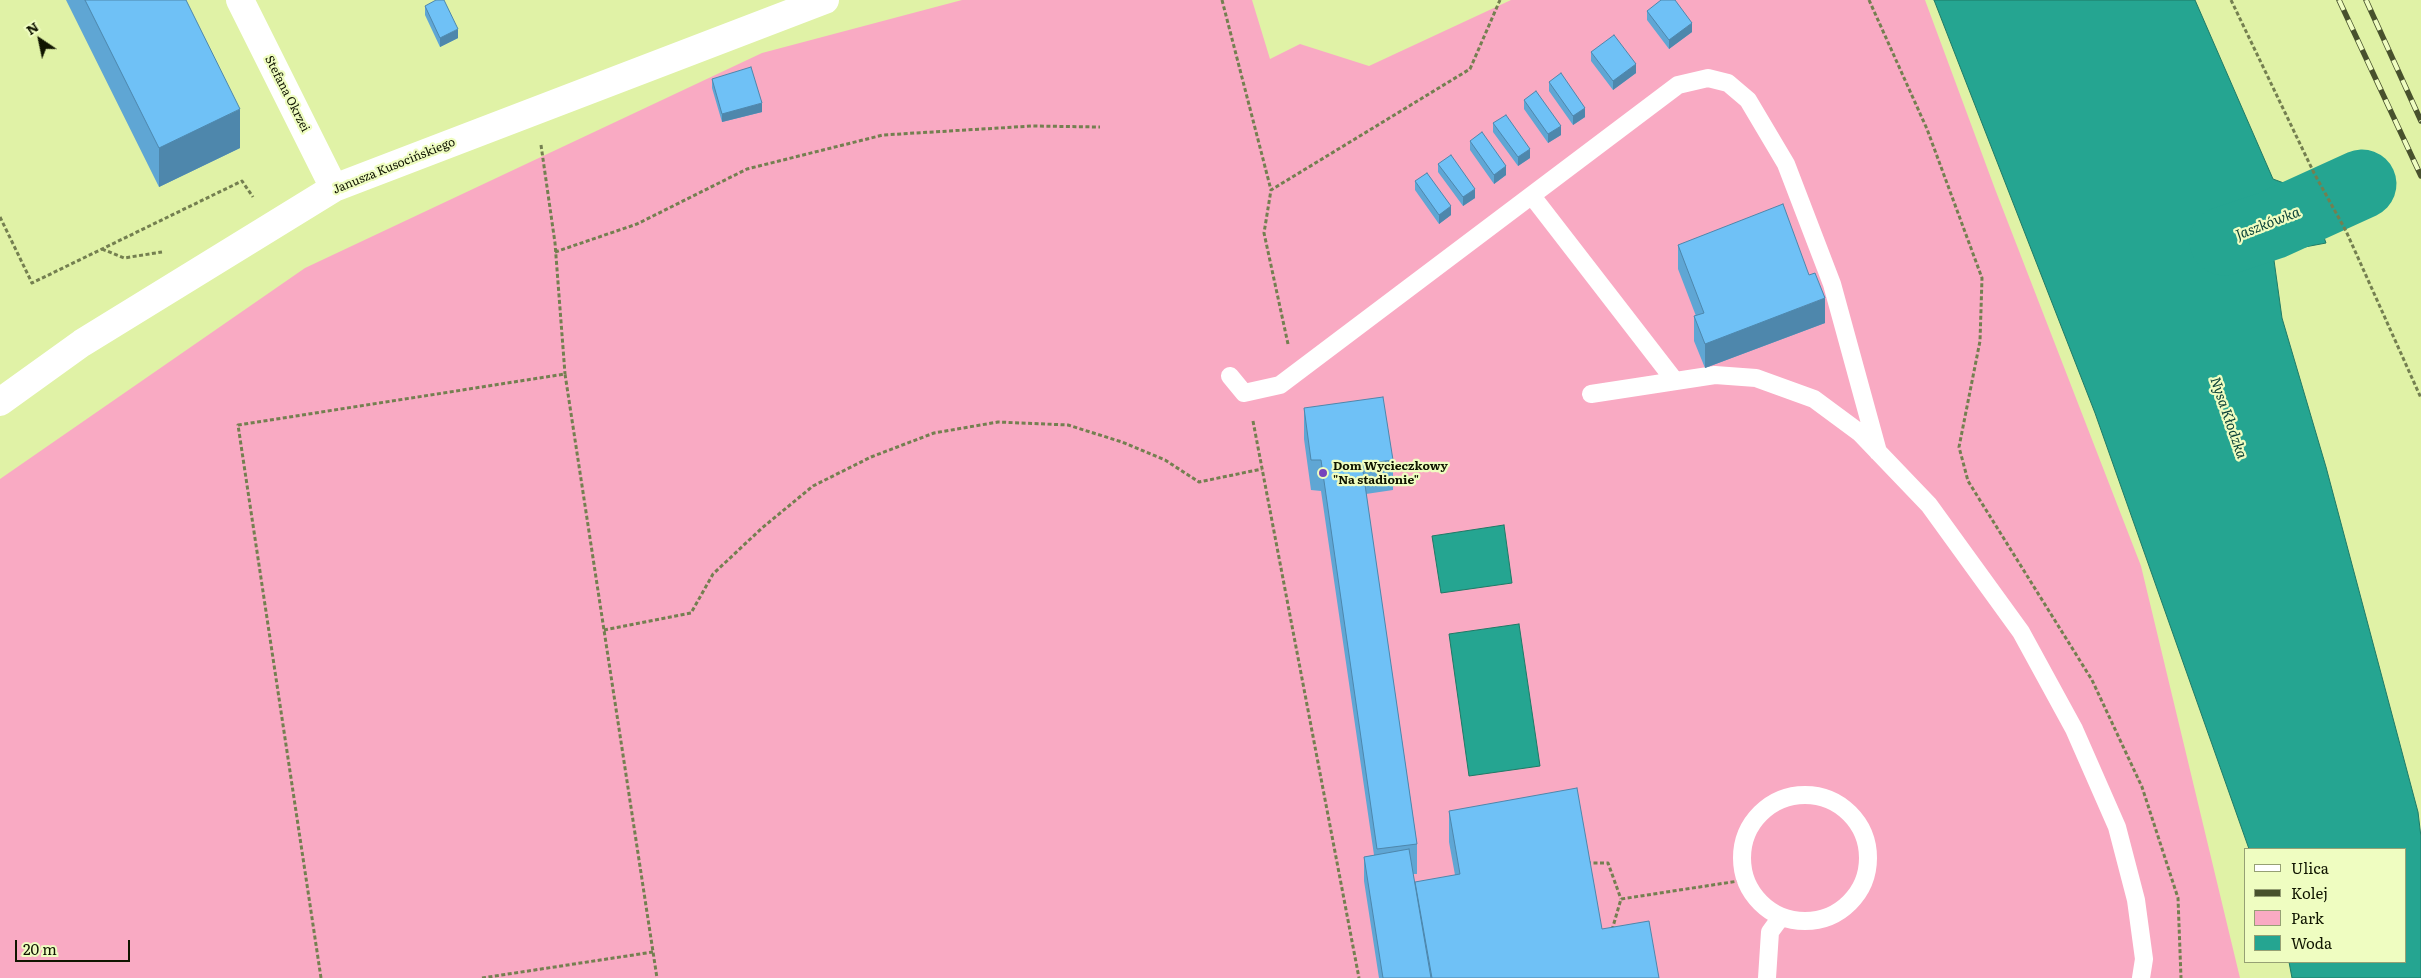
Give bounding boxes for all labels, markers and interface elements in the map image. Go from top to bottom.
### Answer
north arrow [15,15,65,65]
text: N [21,16,42,39]
street label: Stefana Okrzei [262,53,312,135]
street label: Janusza Kusocińskiego [331,135,457,197]
water label: Jaszkówka [2233,204,2303,244]
water label: Nysa Kłodzka [2206,375,2250,461]
place label: Dom Wycieczkowy "Na stadionie" [1333,459,1448,487]
marker: Dom Wycieczkowy "Na stadionie" [1317,467,1329,479]
legend [2244,848,2406,963]
text: Ulica [2291,856,2329,879]
text: Kolej [2291,881,2328,904]
text: Park [2291,906,2324,929]
scale bar [18,930,132,962]
text: Woda [2291,931,2332,954]
text: 20 m [23,937,57,960]

